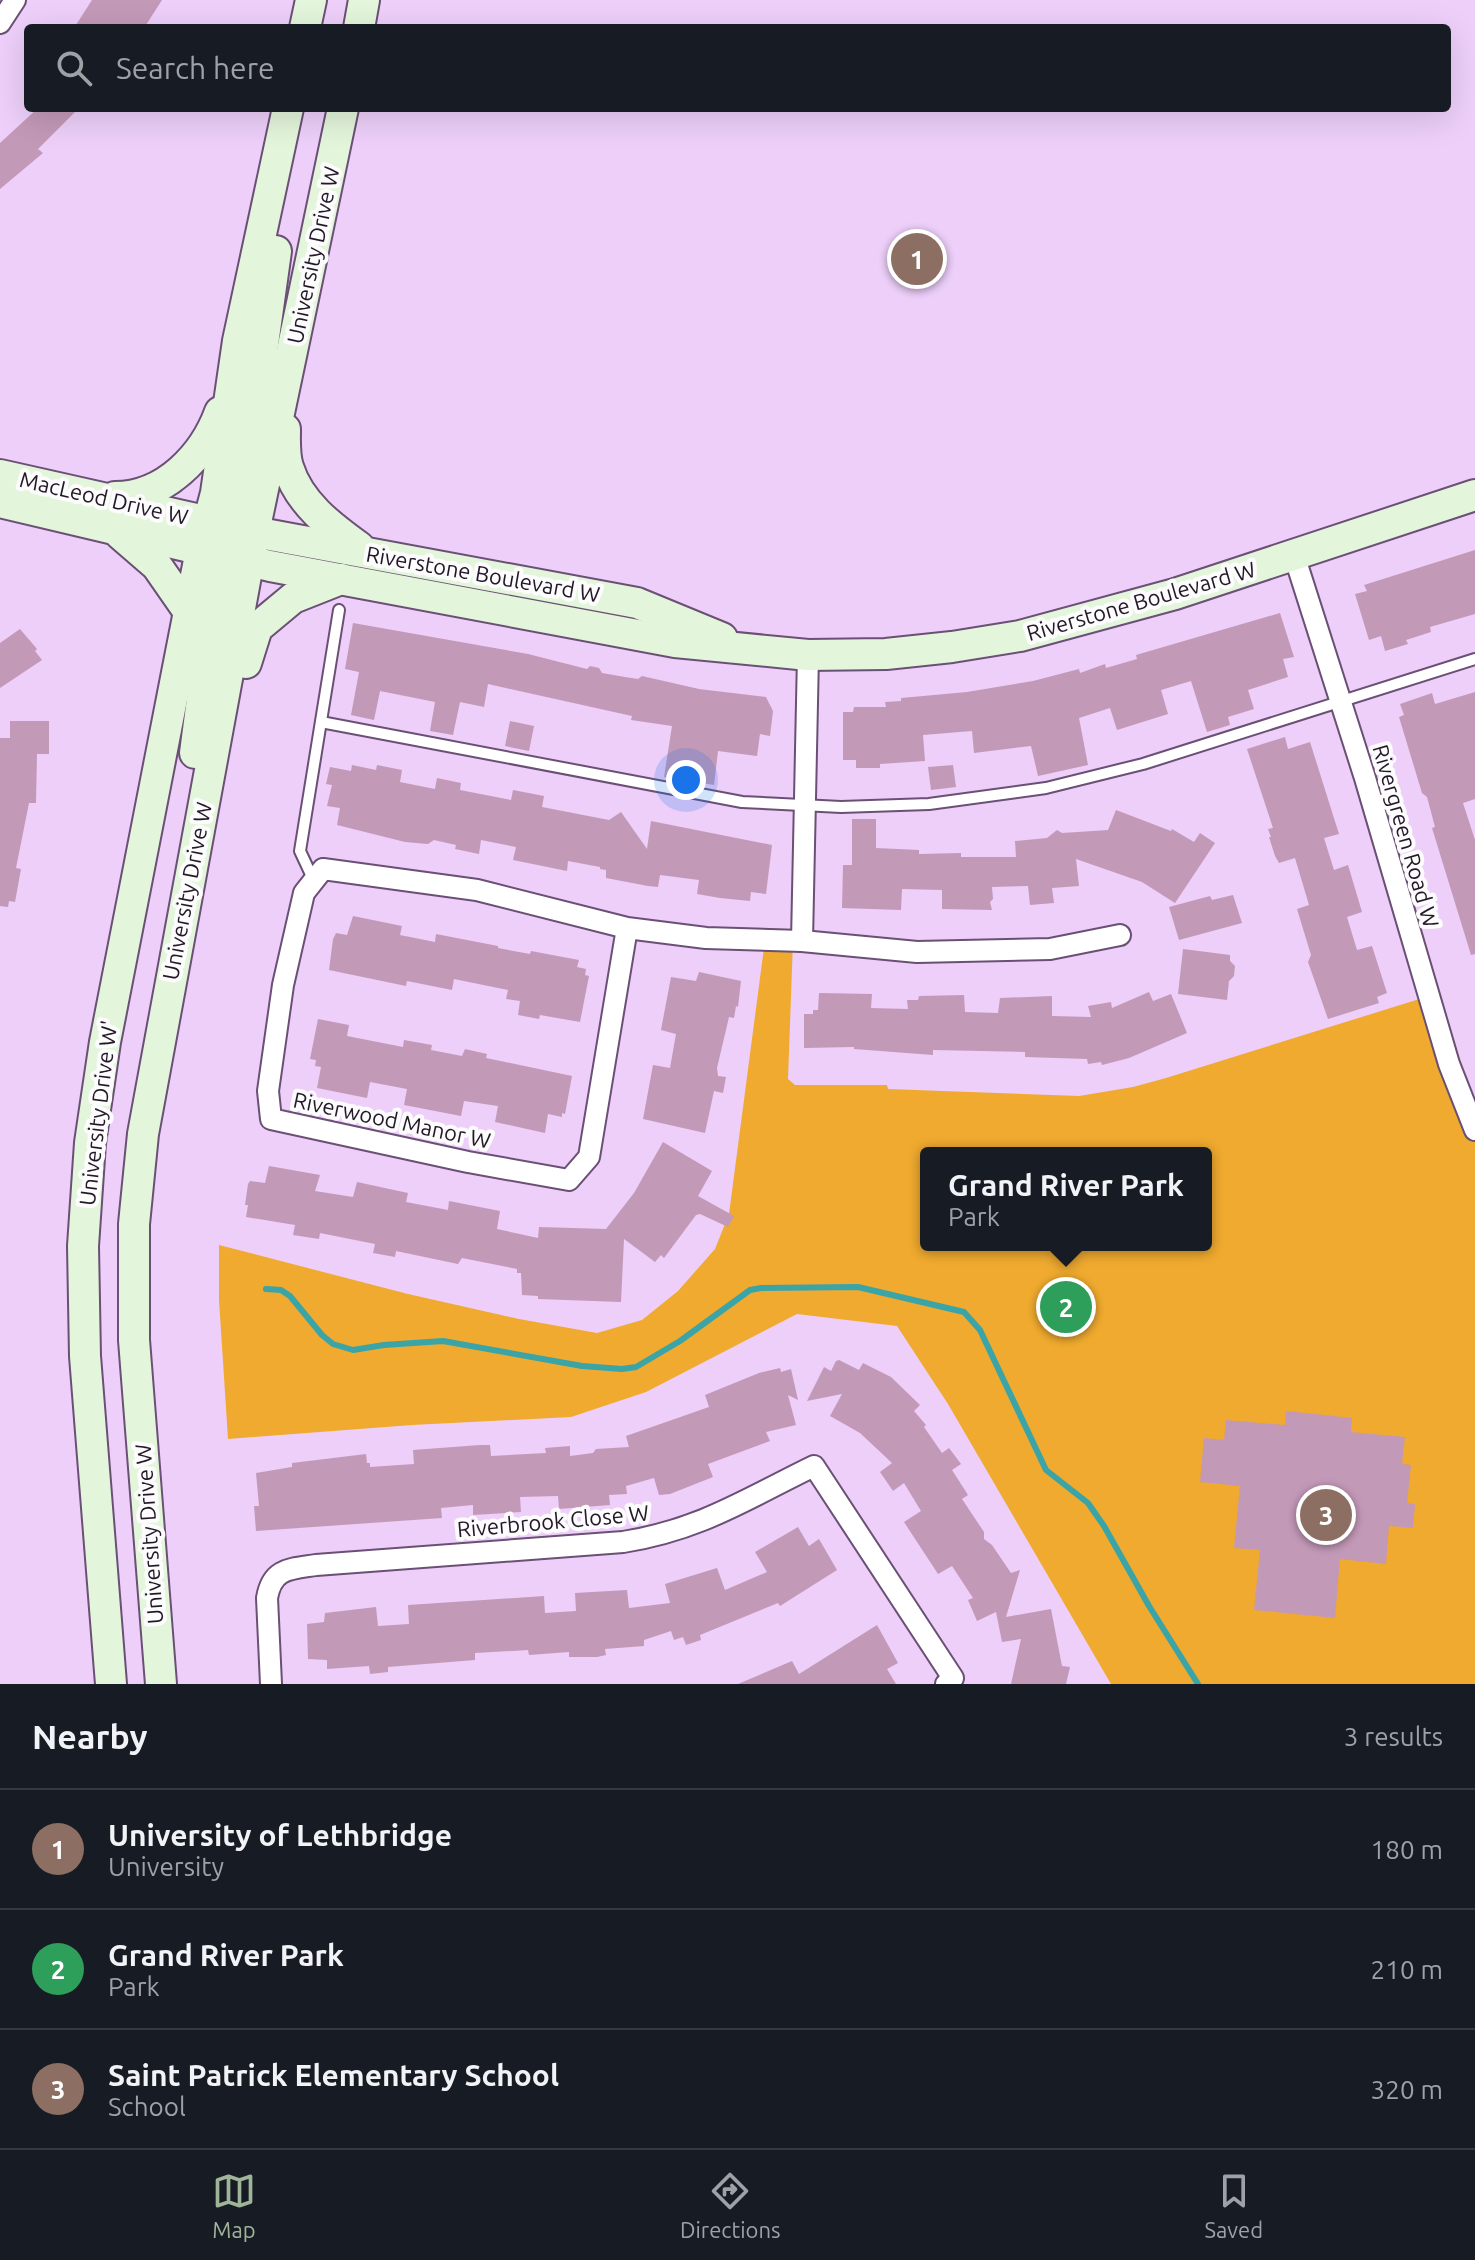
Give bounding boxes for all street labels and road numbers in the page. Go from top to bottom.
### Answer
street label: University Drive W [282,164,344,346]
street label: MacLeod Drive W [17,466,191,529]
street label: Riverstone Boulevard W [364,541,602,606]
street label: Riverstone Boulevard W [1024,556,1258,645]
street label: Rivergreen Road W [1368,742,1445,930]
street label: University Drive W [157,800,216,982]
street label: University Drive W' [74,1019,121,1207]
street label: Riverwood Manor W [291,1086,493,1153]
street label: University Drive W [130,1443,167,1625]
street label: Riverbrook Close W [456,1500,650,1541]

